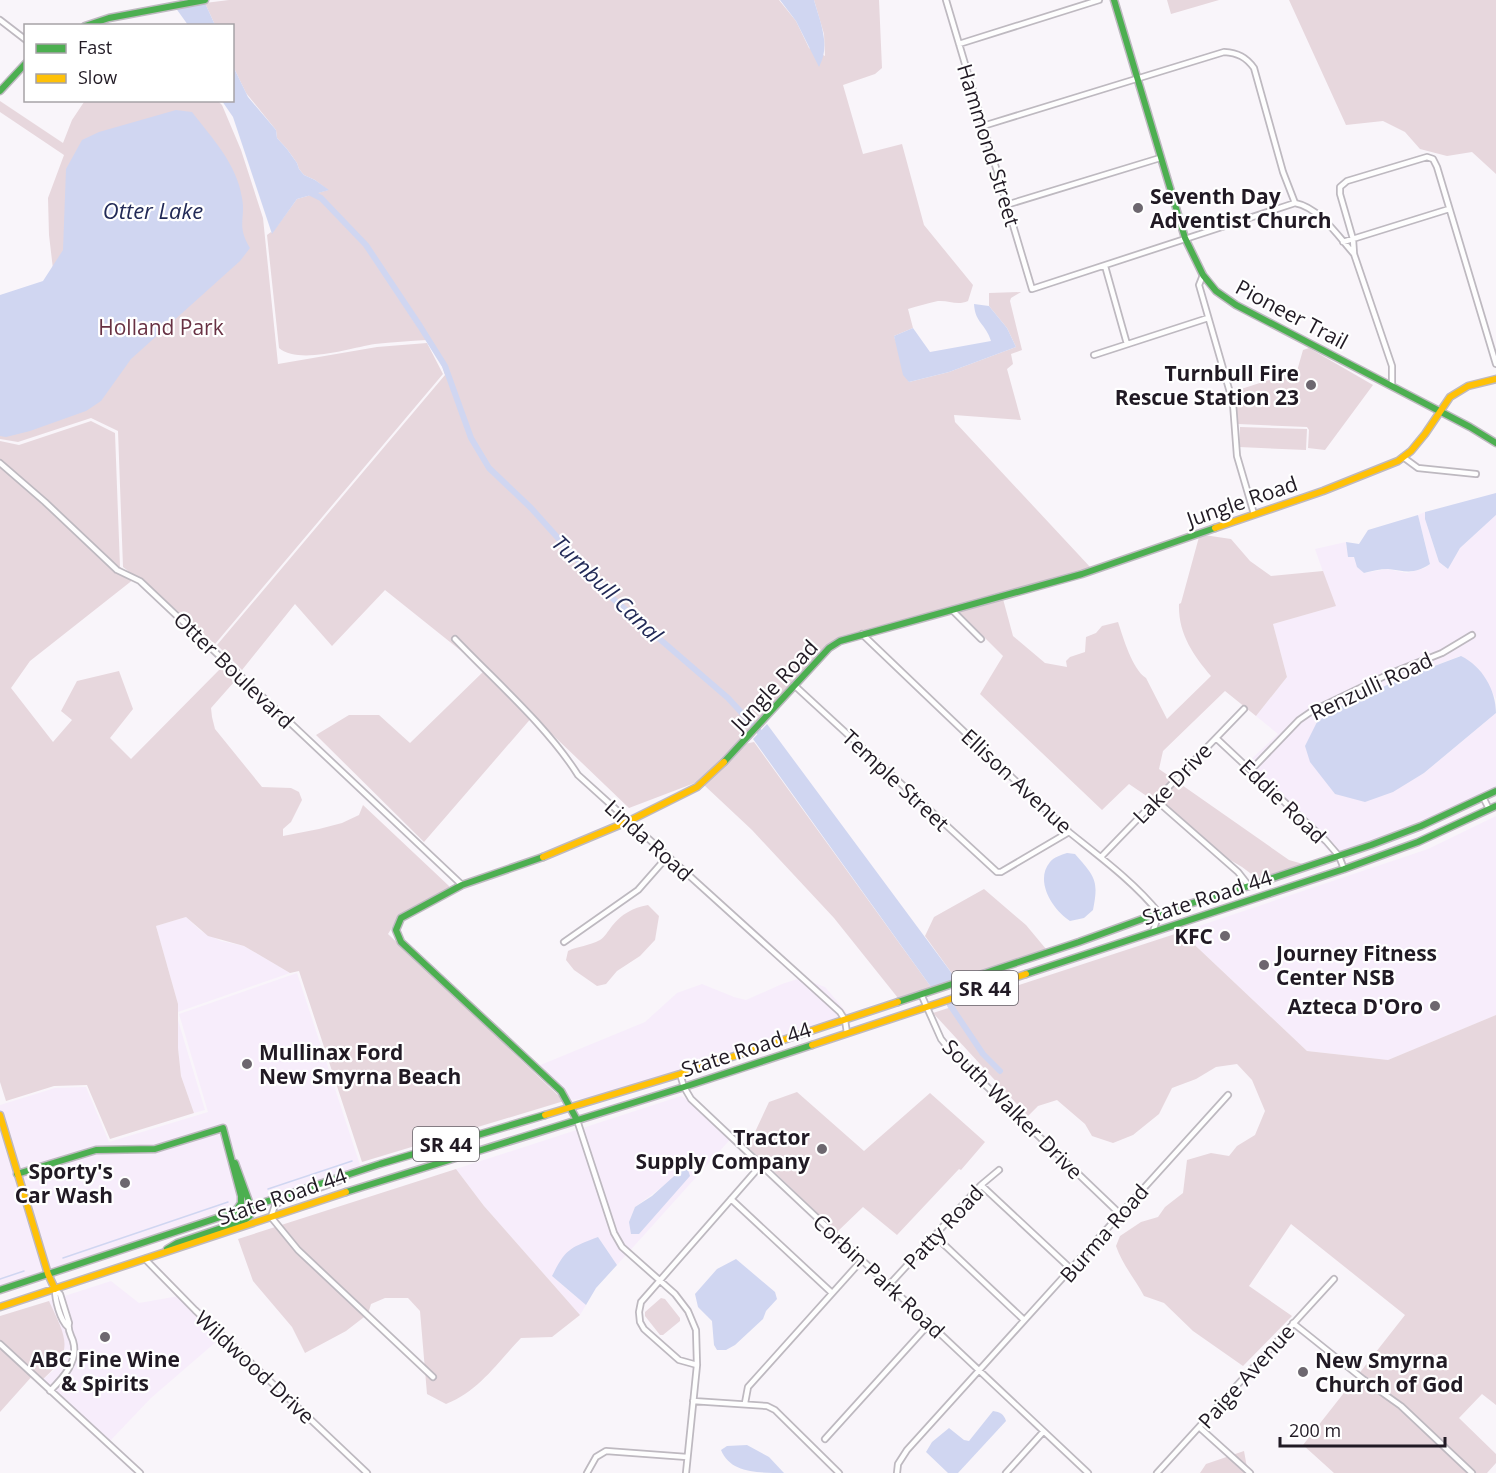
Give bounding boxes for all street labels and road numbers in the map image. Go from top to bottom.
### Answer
street label: Hammond Street [951,60,1027,230]
street label: Pioneer Trail [1231,273,1353,355]
street label: Jungle Road [1181,469,1301,534]
street label: Otter Boulevard [168,605,300,735]
street label: Jungle Road [723,633,824,738]
street label: Renzulli Road [1305,645,1437,727]
street label: Ellison Avenue [956,722,1078,840]
street label: Temple Street [836,723,956,837]
street label: Lake Drive [1126,736,1218,830]
street label: Eddie Road [1234,753,1332,849]
street label: Linda Road [599,793,699,887]
street label: State Road 44 [1138,863,1276,931]
road number: SR 44 [952,971,1018,1005]
street label: State Road 44 [677,1015,815,1083]
street label: South Walker Drive [937,1033,1089,1185]
road number: SR 44 [413,1127,479,1161]
street label: State Road 44 [214,1161,350,1231]
street label: Burma Road [1054,1178,1154,1288]
street label: Patty Road [897,1179,989,1275]
street label: Corbin Park Road [807,1208,951,1344]
street label: Wildwood Drive [189,1304,321,1430]
street label: Paige Avenue [1192,1318,1300,1434]

